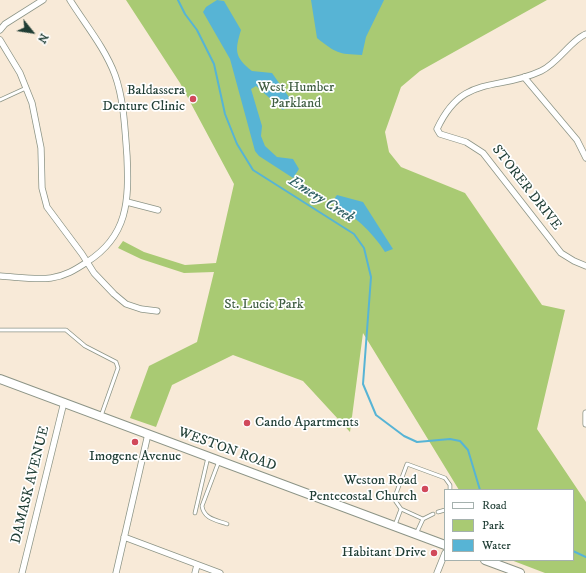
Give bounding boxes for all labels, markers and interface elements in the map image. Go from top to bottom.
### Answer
north arrow [12,12,52,52]
text: N [34,31,51,45]
park label: West Humber Parkland [258,80,334,112]
place label: Baldassera Denture Clinic [102,83,185,116]
marker: Baldassera Denture Clinic [188,94,198,104]
street label: STORER DRIVE [488,142,564,234]
water label: Emery Creek [285,173,357,227]
park label: St. Lucie Park [224,297,304,313]
place label: Cando Apartments [255,415,359,431]
marker: Cando Apartments [242,418,252,428]
street label: DAMASK AVENUE [8,424,54,546]
street label: WESTON ROAD [176,424,278,476]
marker: Imogene Avenue [130,437,140,447]
place label: Imogene Avenue [89,449,181,465]
place label: Weston Road Pentecostal Church [309,473,417,506]
marker: Weston Road Pentecostal Church [420,484,430,494]
legend [444,489,574,561]
text: Road [482,498,507,513]
text: Park [482,518,504,533]
text: Water [482,538,511,553]
place label: Habitant Drive [342,545,426,561]
marker: Habitant Drive [429,548,439,558]

